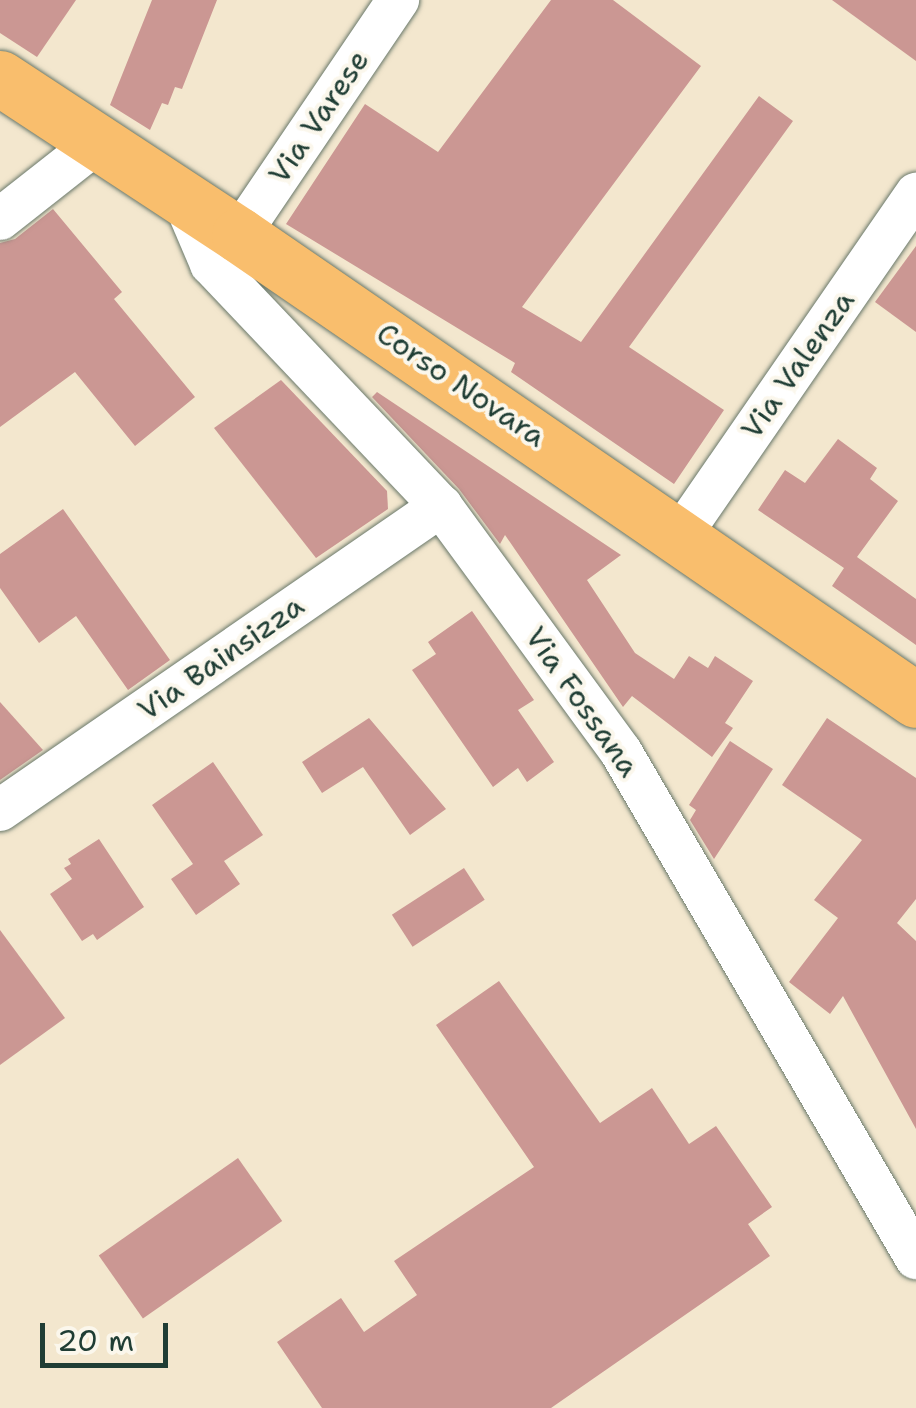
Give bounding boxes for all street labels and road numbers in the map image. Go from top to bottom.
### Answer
street label: Via Varese [261,43,377,191]
street label: Via Valenza [734,284,862,446]
street label: Corso Novara [370,315,552,455]
street label: Via Bainsizza [131,588,311,728]
street label: Via Fossana [517,620,647,784]

